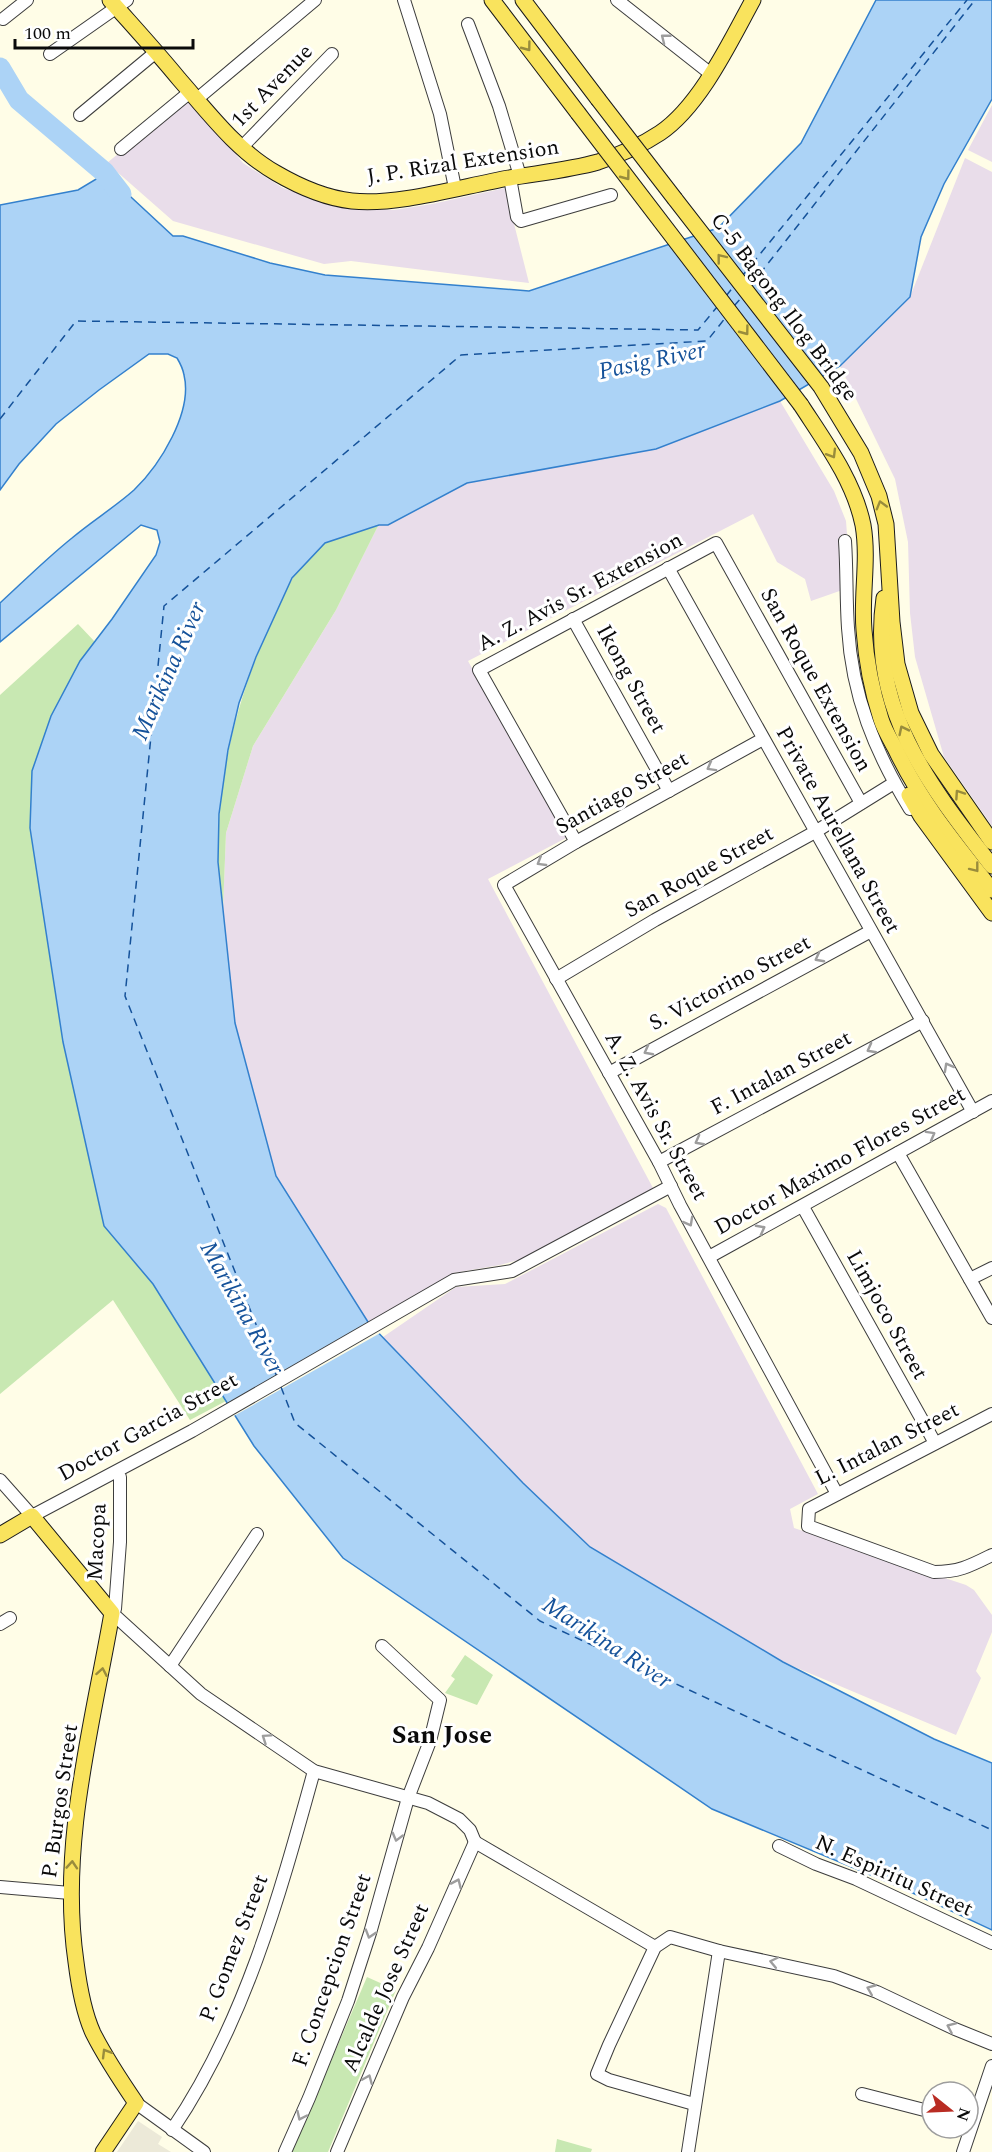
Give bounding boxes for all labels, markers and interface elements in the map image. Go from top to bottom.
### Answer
scale bar [15,12,194,50]
text: 100 m [24,20,71,47]
one-way arrow [661,35,672,46]
street label: 1st Avenue [223,36,321,136]
one-way arrow [520,40,531,51]
street label: J. P. Rizal Extension [365,131,561,193]
one-way arrow [619,170,630,181]
street label: C-5 Bagong Ilog Bridge [702,206,866,408]
one-way arrow [717,254,728,265]
one-way arrow [738,325,749,336]
water label: Pasig River [595,332,710,390]
one-way arrow [825,448,837,458]
one-way arrow [876,500,888,511]
street label: A. Z. Avis Sr. Extension [471,524,689,660]
street label: San Roque Extension [752,582,880,778]
water label: Marikina River [122,595,216,746]
street label: Ikong Street [587,618,675,740]
street label: Private Aurellana Street [767,720,909,940]
one-way arrow [898,726,910,737]
street label: Santiago Street [549,743,695,843]
one-way arrow [707,760,718,772]
one-way arrow [955,790,966,801]
street label: San Roque Street [618,817,780,927]
one-way arrow [537,855,547,867]
one-way arrow [967,861,978,872]
street label: S. Victorino Street [643,926,817,1040]
one-way arrow [815,951,826,962]
street label: F. Intalan Street [704,1022,858,1124]
street label: A. Z. Avis Sr. Street [596,1025,716,1207]
one-way arrow [867,1042,877,1053]
one-way arrow [644,1044,654,1055]
one-way arrow [944,1062,955,1073]
street label: Doctor Maximo Flores Street [708,1078,972,1244]
one-way arrow [925,1131,936,1142]
one-way arrow [695,1134,705,1145]
one-way arrow [682,1216,694,1226]
one-way arrow [754,1225,765,1236]
water label: Marikina River [190,1234,294,1382]
street label: Limjoco Street [838,1244,936,1386]
street label: Doctor Garcia Street [52,1364,244,1490]
street label: L. Intalan Street [809,1393,965,1495]
street label: Macopa [78,1502,116,1582]
water label: Marikina River [535,1587,680,1699]
one-way arrow [95,1667,107,1677]
district label: San Jose [392,1715,492,1755]
street label: P. Burgos Street [33,1722,87,1880]
one-way arrow [262,1734,273,1745]
street label: N. Espiritu Street [810,1826,979,1926]
one-way arrow [392,1832,405,1842]
one-way arrow [65,1860,78,1869]
street label: P. Gomez Street [191,1869,277,2026]
street label: F. Concepcion Street [283,1869,381,2071]
one-way arrow [449,1878,461,1889]
street label: Alcalde Jose Street [334,1898,438,2078]
one-way arrow [365,1928,377,1939]
one-way arrow [769,1956,779,1969]
one-way arrow [866,1984,877,1996]
one-way arrow [947,2022,958,2034]
one-way arrow [101,2049,113,2059]
one-way arrow [361,2074,373,2085]
north arrow [920,2080,980,2140]
text: N [950,2104,977,2124]
one-way arrow [296,2109,308,2120]

